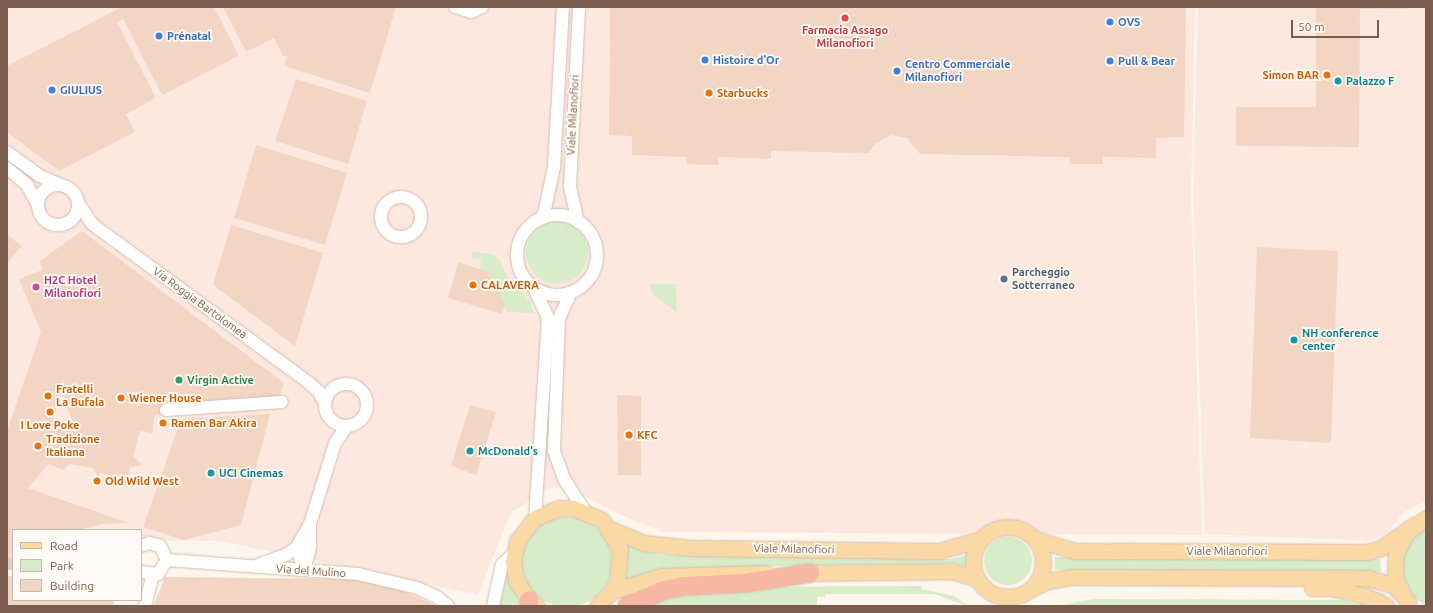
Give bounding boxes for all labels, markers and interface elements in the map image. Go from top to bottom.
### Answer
scale bar [1293,12,1381,38]
marker: Farmacia Assago Milanofiori [840,13,850,23]
place label: OVS [1118,15,1140,29]
marker: OVS [1105,17,1115,27]
text: 50 m [1298,20,1325,33]
place label: Farmacia Assago Milanofiori [802,24,888,50]
place label: Prénatal [167,29,211,43]
marker: Prénatal [154,31,164,41]
place label: Histoire d'Or [713,53,779,67]
place label: Pull & Bear [1118,54,1175,68]
marker: Histoire d'Or [700,55,710,65]
marker: Pull & Bear [1105,56,1115,66]
place label: Centro Commerciale Milanofiori [905,58,1010,84]
marker: Centro Commerciale Milanofiori [892,66,902,76]
place label: Simon BAR [1262,68,1319,82]
marker: Simon BAR [1322,70,1332,80]
street label: Viale Milanofiori [564,74,582,156]
place label: Palazzo F [1346,74,1394,88]
marker: Palazzo F [1333,76,1343,86]
place label: GIULIUS [60,83,102,97]
marker: GIULIUS [47,85,57,95]
place label: Starbucks [717,86,768,100]
marker: Starbucks [704,88,714,98]
street label: Via Roggia Bartolomea [150,264,250,342]
place label: Parcheggio Sotterraneo [1012,266,1075,292]
place label: H2C Hotel Milanofiori [44,274,101,300]
marker: Parcheggio Sotterraneo [999,274,1009,284]
place label: CALAVERA [481,278,539,292]
marker: CALAVERA [468,280,478,290]
marker: H2C Hotel Milanofiori [31,282,41,292]
place label: NH conference center [1302,327,1379,353]
marker: NH conference center [1289,335,1299,345]
place label: Virgin Active [187,373,254,387]
marker: Virgin Active [174,375,184,385]
place label: Fratelli La Bufala [56,383,104,409]
marker: Fratelli La Bufala [43,391,53,401]
place label: Wiener House [129,391,202,405]
marker: Wiener House [116,393,126,403]
marker: I Love Poke [45,407,55,417]
place label: Ramen Bar Akira [171,416,257,430]
place label: I Love Poke [21,418,79,432]
marker: Ramen Bar Akira [158,418,168,428]
place label: KFC [637,428,657,442]
marker: KFC [624,430,634,440]
place label: Tradizione Italiana [46,433,100,459]
marker: Tradizione Italiana [33,441,43,451]
place label: McDonald's [478,444,538,458]
marker: McDonald's [465,446,475,456]
place label: UCI Cinemas [219,466,283,480]
marker: UCI Cinemas [206,468,216,478]
place label: Old Wild West [105,474,179,488]
marker: Old Wild West [92,476,102,486]
legend [12,529,142,601]
text: Road [50,539,78,552]
street label: Viale Milanofiori [753,542,835,556]
street label: Viale Milanofiori [1187,544,1267,558]
text: Park [50,559,74,572]
street label: Via del Mulino [276,562,346,580]
text: Building [50,579,94,592]

